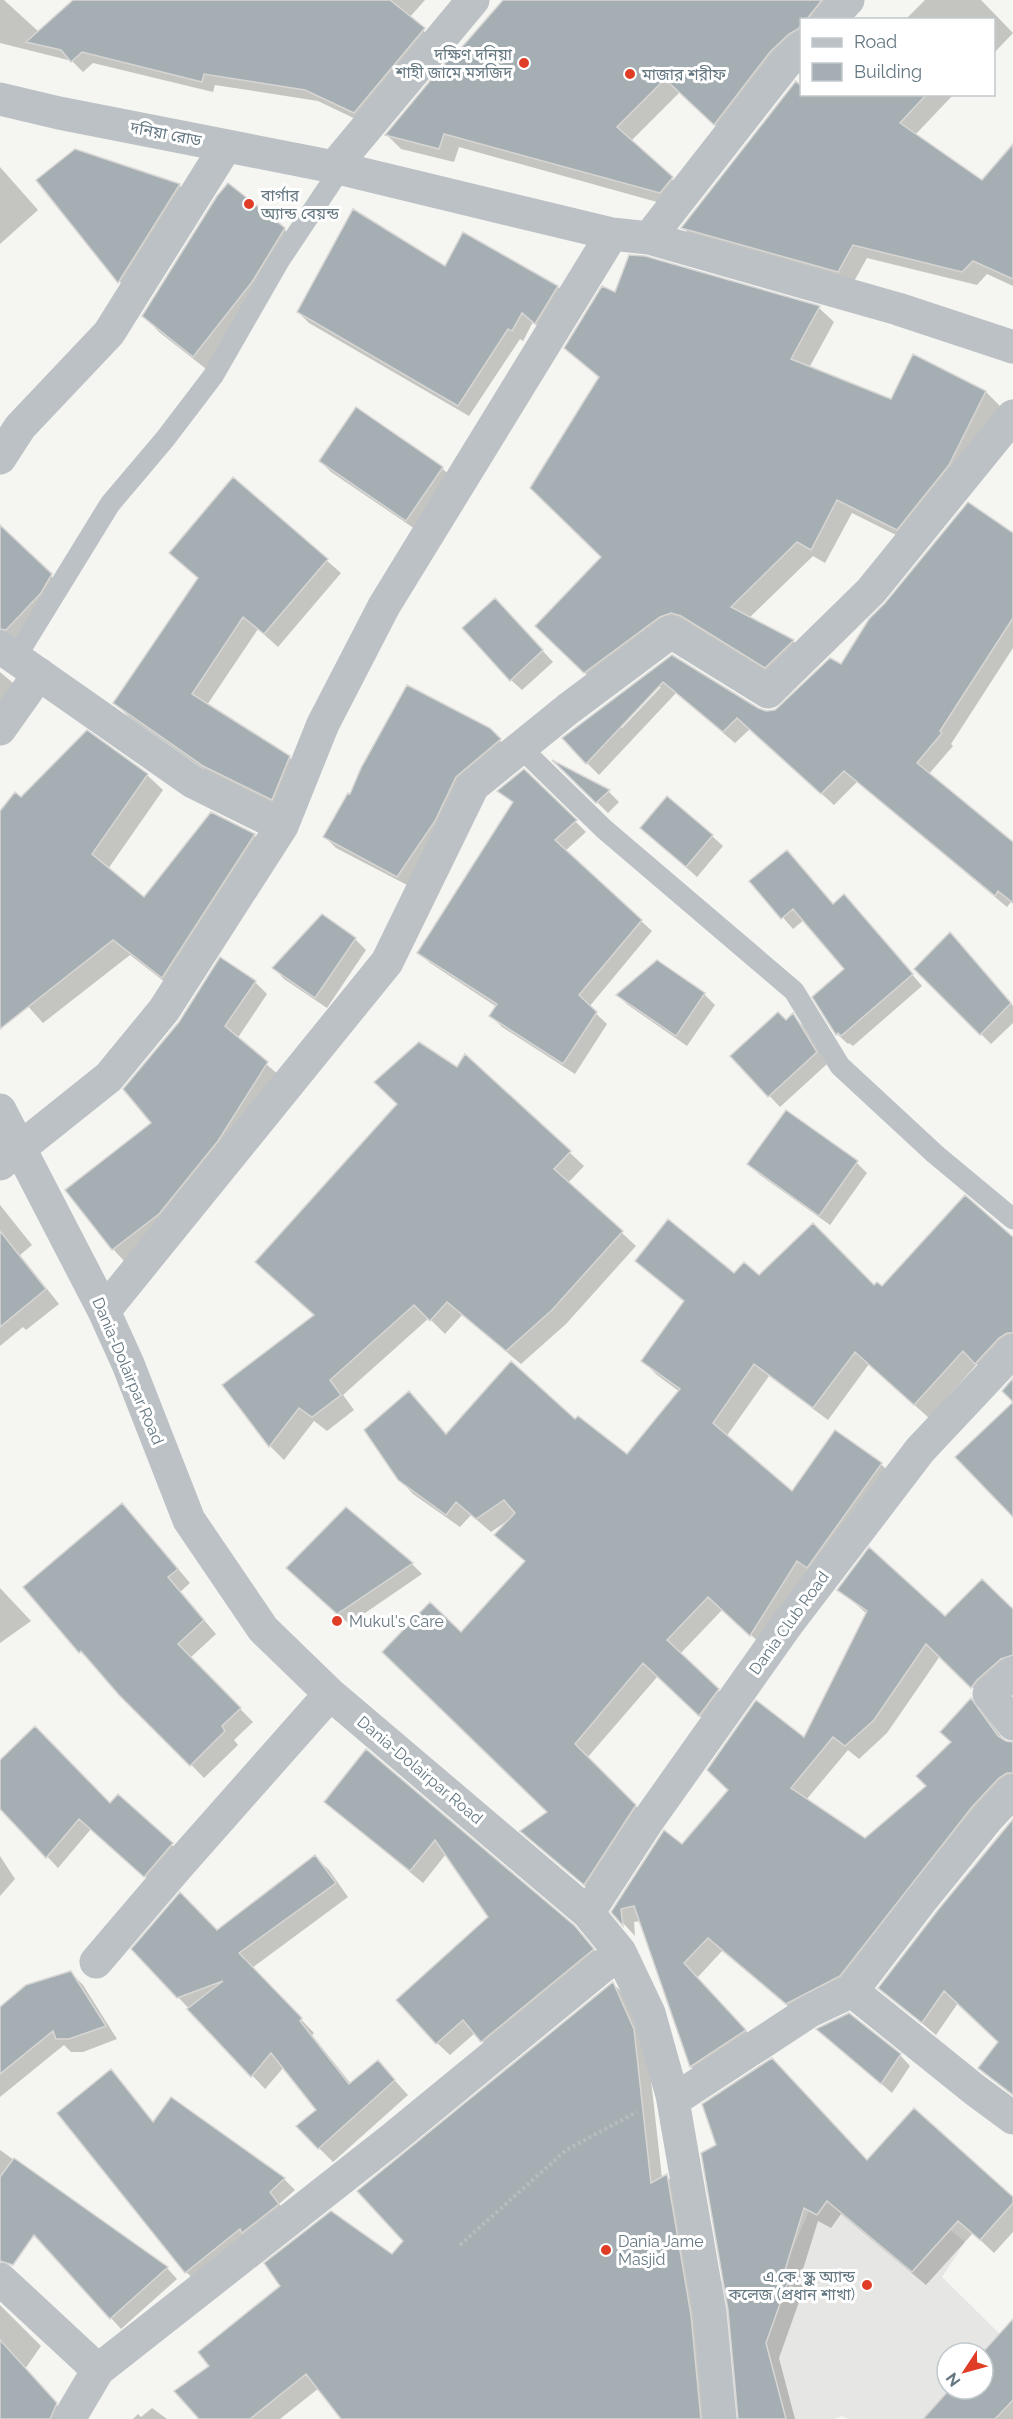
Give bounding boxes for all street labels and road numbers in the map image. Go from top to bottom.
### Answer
street label: দনিয়া রোড [128,118,204,150]
street label: Dania-Dolairpar Road [88,1295,168,1447]
street label: Dania Club Road [745,1568,833,1678]
street label: Dania-Dolairpar Road [353,1712,487,1828]

